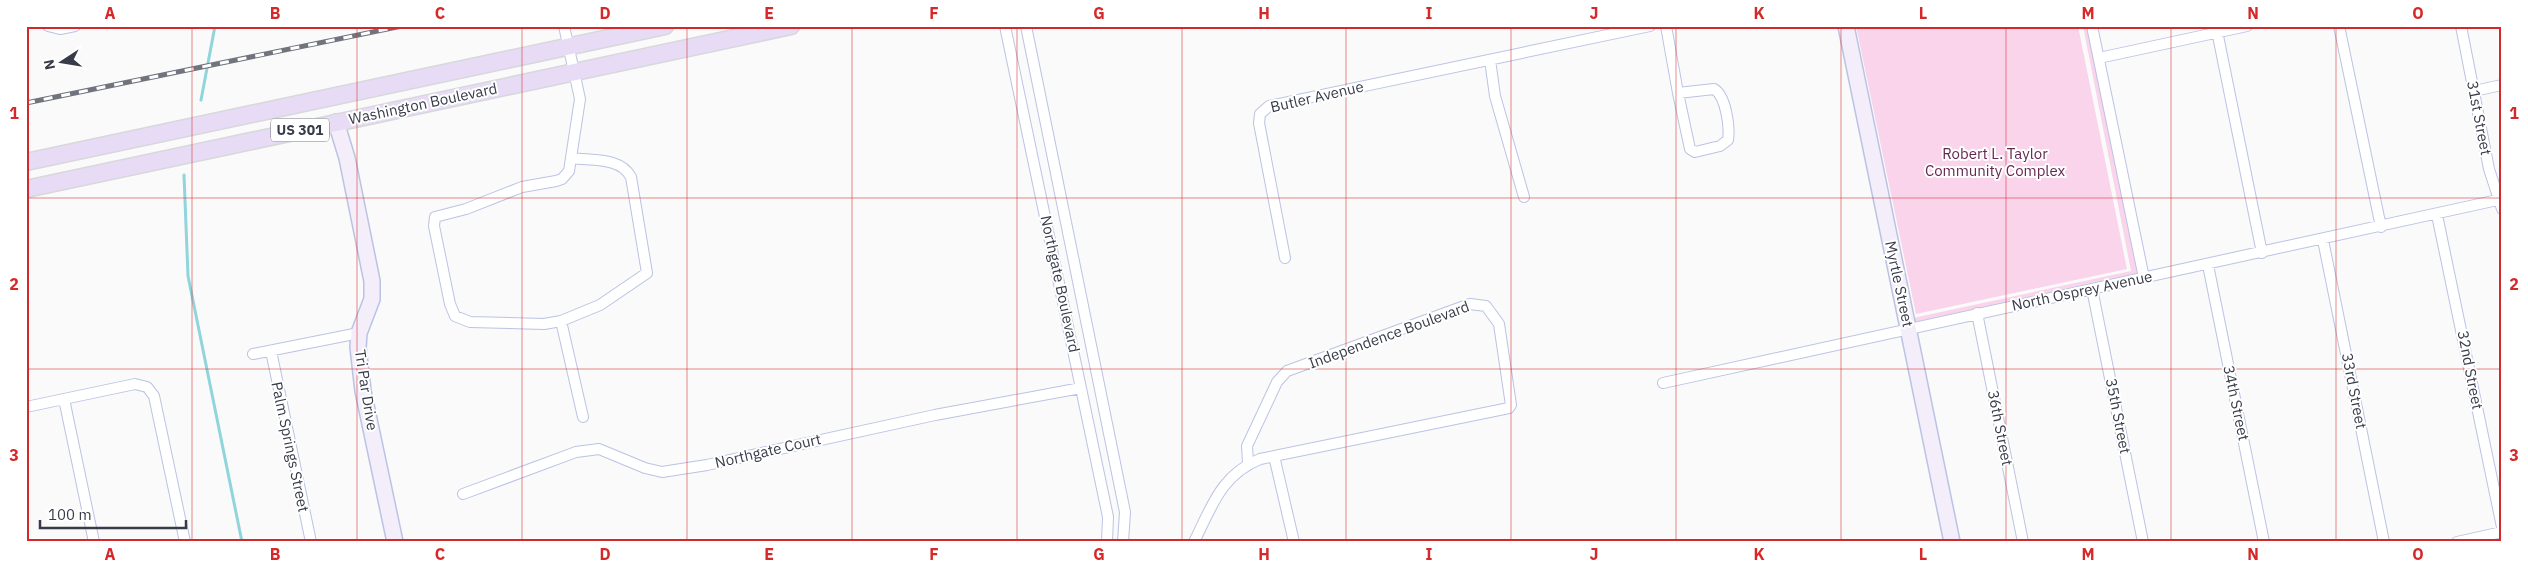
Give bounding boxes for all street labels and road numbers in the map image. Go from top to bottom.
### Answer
street label: Butler Avenue [1268,77,1365,116]
street label: Washington Boulevard [347,79,499,129]
street label: 31st Street [2463,79,2496,157]
road number: US 301 [271,118,329,142]
street label: Northgate Boulevard [1037,214,1084,354]
street label: Myrtle Street [1881,239,1918,329]
street label: North Osprey Avenue [2010,266,2154,315]
street label: Independence Boulevard [1306,297,1472,373]
street label: 32nd Street [2454,329,2487,411]
street label: Tri Par Drive [351,348,382,432]
street label: 33rd Street [2338,351,2371,430]
street label: 34th Street [2219,364,2254,442]
street label: 35th Street [2102,377,2135,455]
street label: Palm Springs Street [267,380,314,514]
street label: 36th Street [1984,389,2017,467]
street label: Northgate Court [713,429,823,472]

